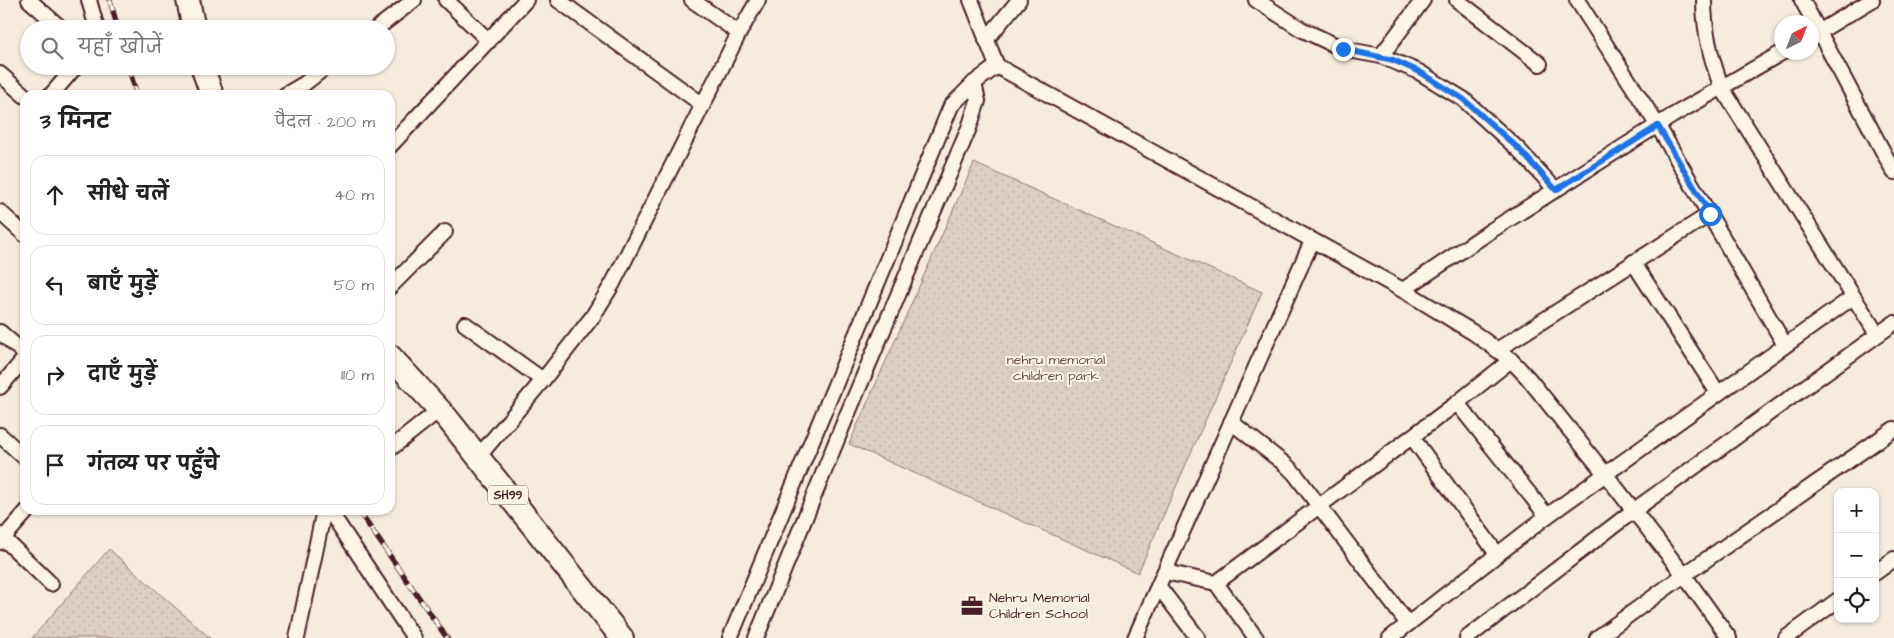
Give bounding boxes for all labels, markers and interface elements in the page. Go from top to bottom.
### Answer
north arrow [1774,15,1819,60]
search box [20,20,395,75]
icon: search [38,34,66,62]
text: यहाँ खोजें [78,34,162,61]
route end [1332,38,1355,61]
text: 3 मिनट [40,107,110,136]
text: पैदल · 200 m [275,111,375,133]
icon: ahead [41,181,69,209]
text: सीधे चलें [88,181,169,208]
text: 40 m [334,184,374,206]
route start [1699,203,1722,226]
icon: left [41,271,69,299]
text: बाएँ मुड़ें [88,271,157,298]
text: 50 m [334,274,374,296]
park label: nehru memorial children park [1007,350,1105,386]
icon: right [41,361,69,389]
text: दाएँ मुड़ें [88,361,157,388]
text: 110 m [341,364,374,386]
icon: arrive [41,451,69,479]
text: गंतव्य पर पहुँचे [88,451,219,478]
road number: SH99 [488,486,528,504]
map controls [1834,488,1879,623]
button: + [1834,488,1879,533]
button: − [1834,533,1879,578]
button: locate [1834,578,1879,623]
place label: Nehru Memorial Children School [989,588,1090,624]
office icon: Nehru Memorial Children School [959,593,985,619]

